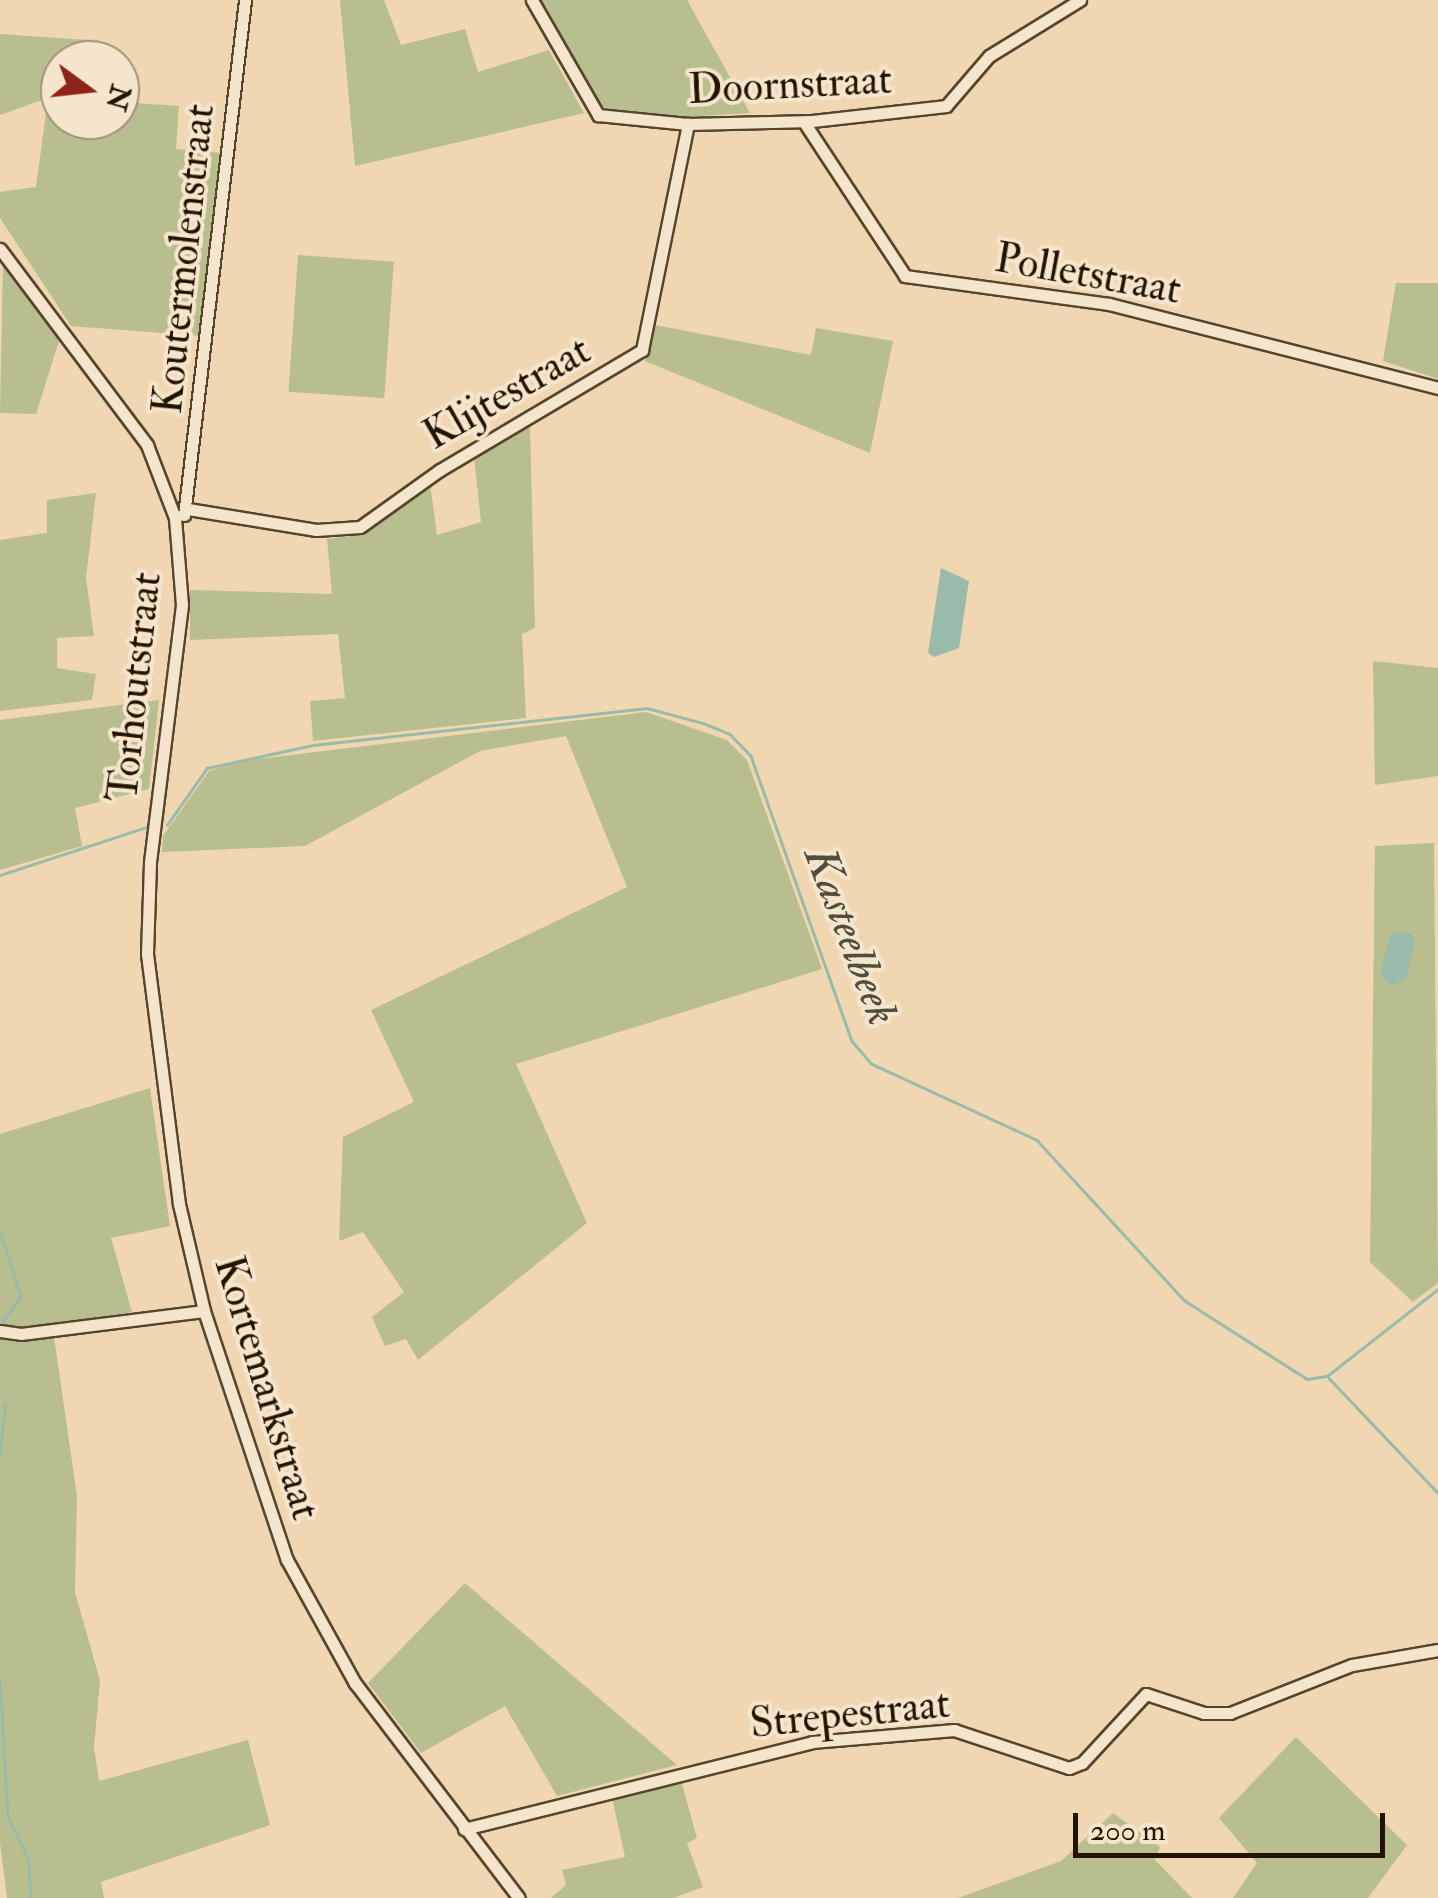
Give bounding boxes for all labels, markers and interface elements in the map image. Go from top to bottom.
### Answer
north arrow [40,40,140,140]
street label: Doornstraat [687,55,893,115]
text: N [97,81,138,114]
street label: Koutermolenstraat [143,102,225,416]
street label: Polletstraat [991,233,1185,315]
street label: Klijtestraat [415,325,599,461]
street label: Torhoutstraat [98,570,172,804]
water label: Kasteelbeek [791,839,909,1033]
street label: Kortemarkstraat [203,1250,331,1526]
street label: Strepestraat [748,1678,952,1750]
scale bar [1078,1793,1390,1855]
text: 200 m [1090,1812,1166,1849]

